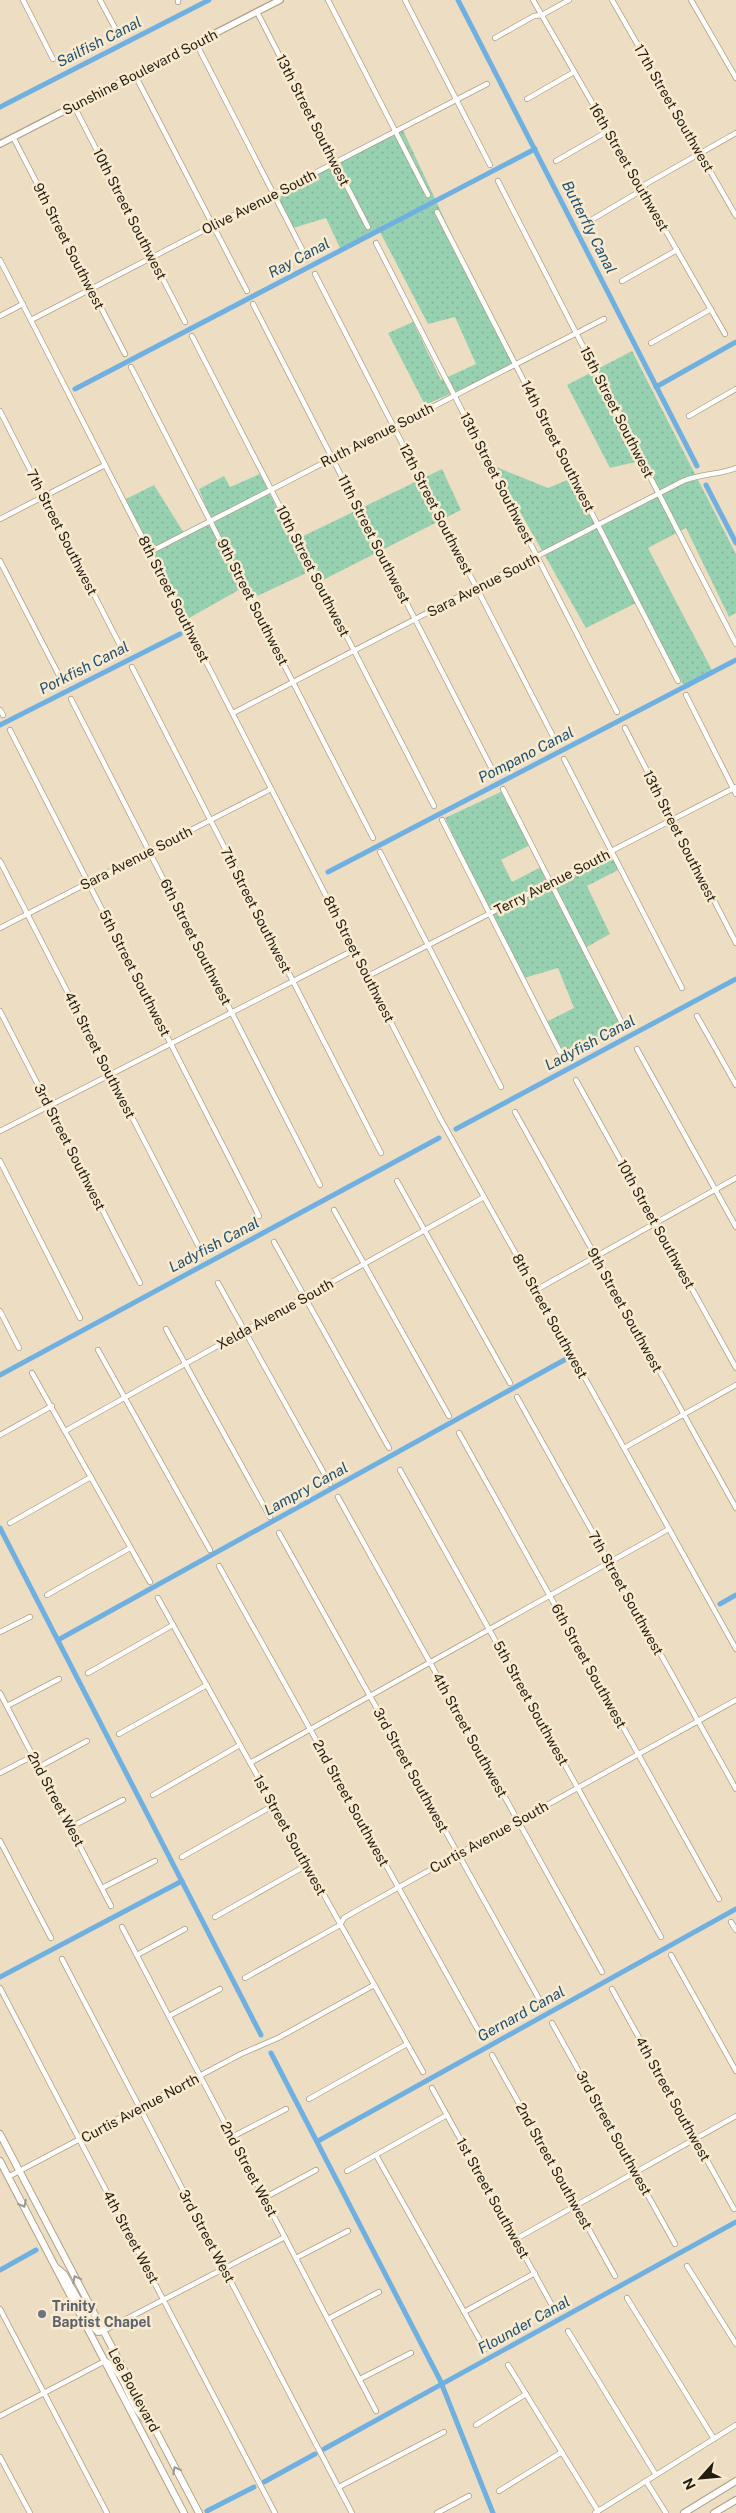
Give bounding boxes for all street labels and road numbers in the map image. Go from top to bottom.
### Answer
street label: Sunshine Boulevard South [60,26,220,118]
street label: 17th Street Southwest [631,41,717,175]
street label: 13th Street Southwest [273,52,353,188]
street label: 16th Street Southwest [586,100,672,234]
street label: 10th Street Southwest [90,146,170,282]
street label: Olive Avenue South [199,166,319,238]
street label: 9th Street Southwest [30,180,108,312]
street label: 15th Street Southwest [577,344,657,480]
street label: 14th Street Southwest [518,378,598,514]
street label: Ruth Avenue South [318,400,436,470]
street label: 13th Street Southwest [457,410,537,546]
street label: 12th Street Southwest [396,441,476,577]
street label: 7th Street Southwest [23,466,101,598]
street label: 11th Street Southwest [335,472,413,606]
street label: 10th Street Southwest [273,503,353,639]
street label: 8th Street Southwest [135,533,213,665]
street label: 9th Street Southwest [214,536,292,668]
street label: Sara Avenue South [424,550,542,620]
street label: 13th Street Southwest [640,768,720,904]
street label: Sara Avenue South [77,823,195,893]
street label: 7th Street Southwest [217,844,295,976]
street label: Terry Avenue South [492,846,612,918]
street label: 6th Street Southwest [157,876,235,1008]
street label: 8th Street Southwest [320,893,398,1025]
street label: 5th Street Southwest [96,907,174,1039]
street label: 4th Street Southwest [61,989,139,1121]
street label: 3rd Street Southwest [31,1081,109,1213]
street label: 10th Street Southwest [614,1157,698,1291]
street label: 9th Street Southwest [584,1245,666,1375]
street label: 8th Street Southwest [509,1251,591,1381]
street label: Xelda Avenue South [214,1275,336,1353]
street label: 7th Street Southwest [585,1528,667,1658]
street label: 6th Street Southwest [548,1601,630,1731]
street label: 5th Street Southwest [490,1638,572,1768]
street label: 4th Street Southwest [429,1670,511,1800]
street label: 3rd Street Southwest [370,1705,452,1835]
street label: 2nd Street Southwest [310,1737,392,1869]
street label: 2nd Street West [24,1749,88,1849]
street label: 1st Street Southwest [250,1772,330,1898]
street label: Curtis Avenue South [427,1798,551,1876]
street label: 4th Street Southwest [632,2034,714,2164]
street label: 3rd Street Southwest [573,2068,655,2198]
street label: Curtis Avenue North [78,2070,202,2146]
street label: 2nd Street Southwest [513,2100,595,2232]
street label: 2nd Street West [217,2119,281,2219]
street label: 1st Street Southwest [453,2135,533,2261]
street label: 3rd Street West [176,2187,238,2285]
street label: 4th Street West [100,2188,162,2286]
street label: Lee Boulevard [105,2345,163,2435]

